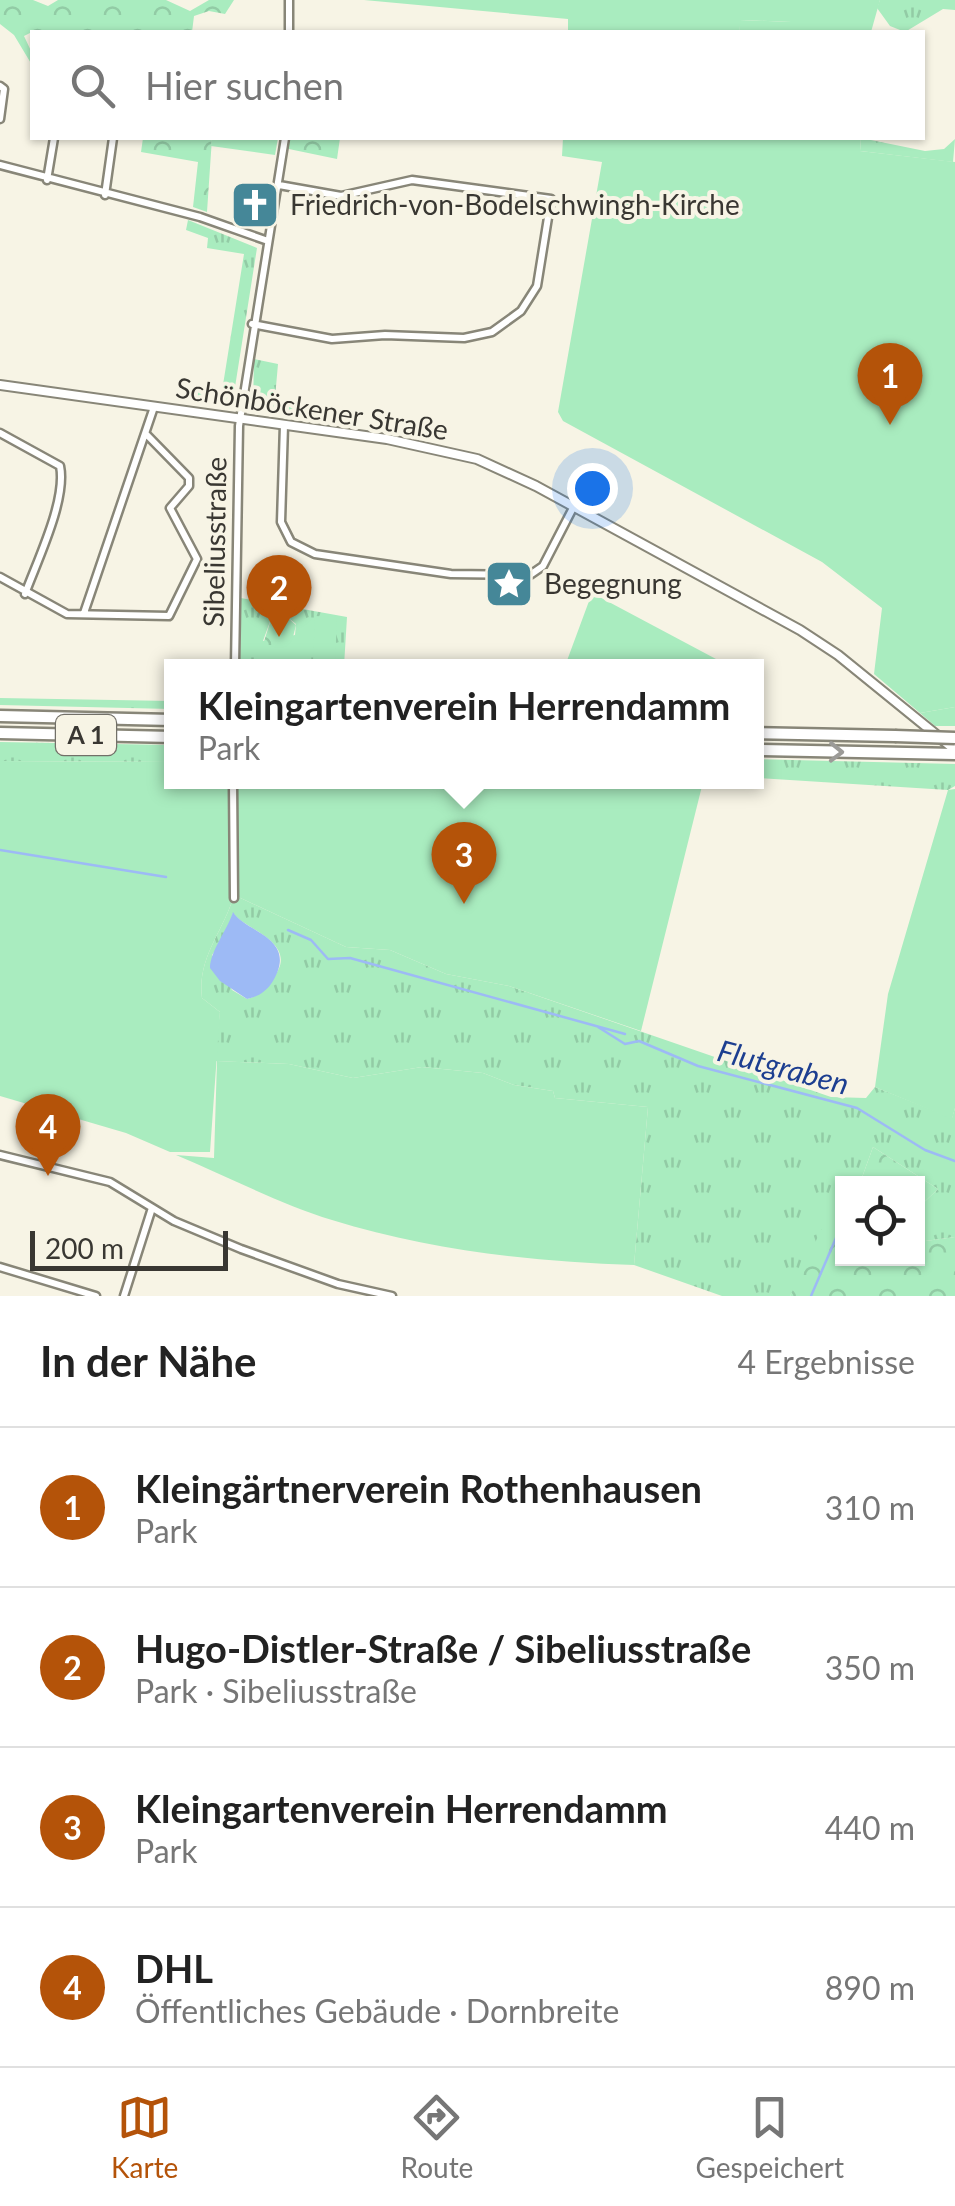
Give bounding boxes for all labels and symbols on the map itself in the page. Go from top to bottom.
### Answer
church icon: Friedrich-von-Bodelschwingh-Kirche [229,179,281,231]
place label: Friedrich-von-Bodelschwingh-Kirche [290,187,740,221]
pin: 1 [858,342,922,425]
street label: Schönböckener Straße [173,370,451,446]
street label: Sibeliusstraße [196,457,232,627]
your location [567,463,618,514]
pin: 2 [246,554,312,637]
place icon: Begegnung [483,558,535,610]
place label: Begegnung [544,566,682,600]
road number: A 1 [56,715,116,755]
one-way arrow [828,741,844,762]
pin: 3 [432,822,496,904]
water label: Flutgraben [714,1031,853,1101]
pin: 4 [15,1094,80,1176]
scale bar [30,1226,228,1270]

